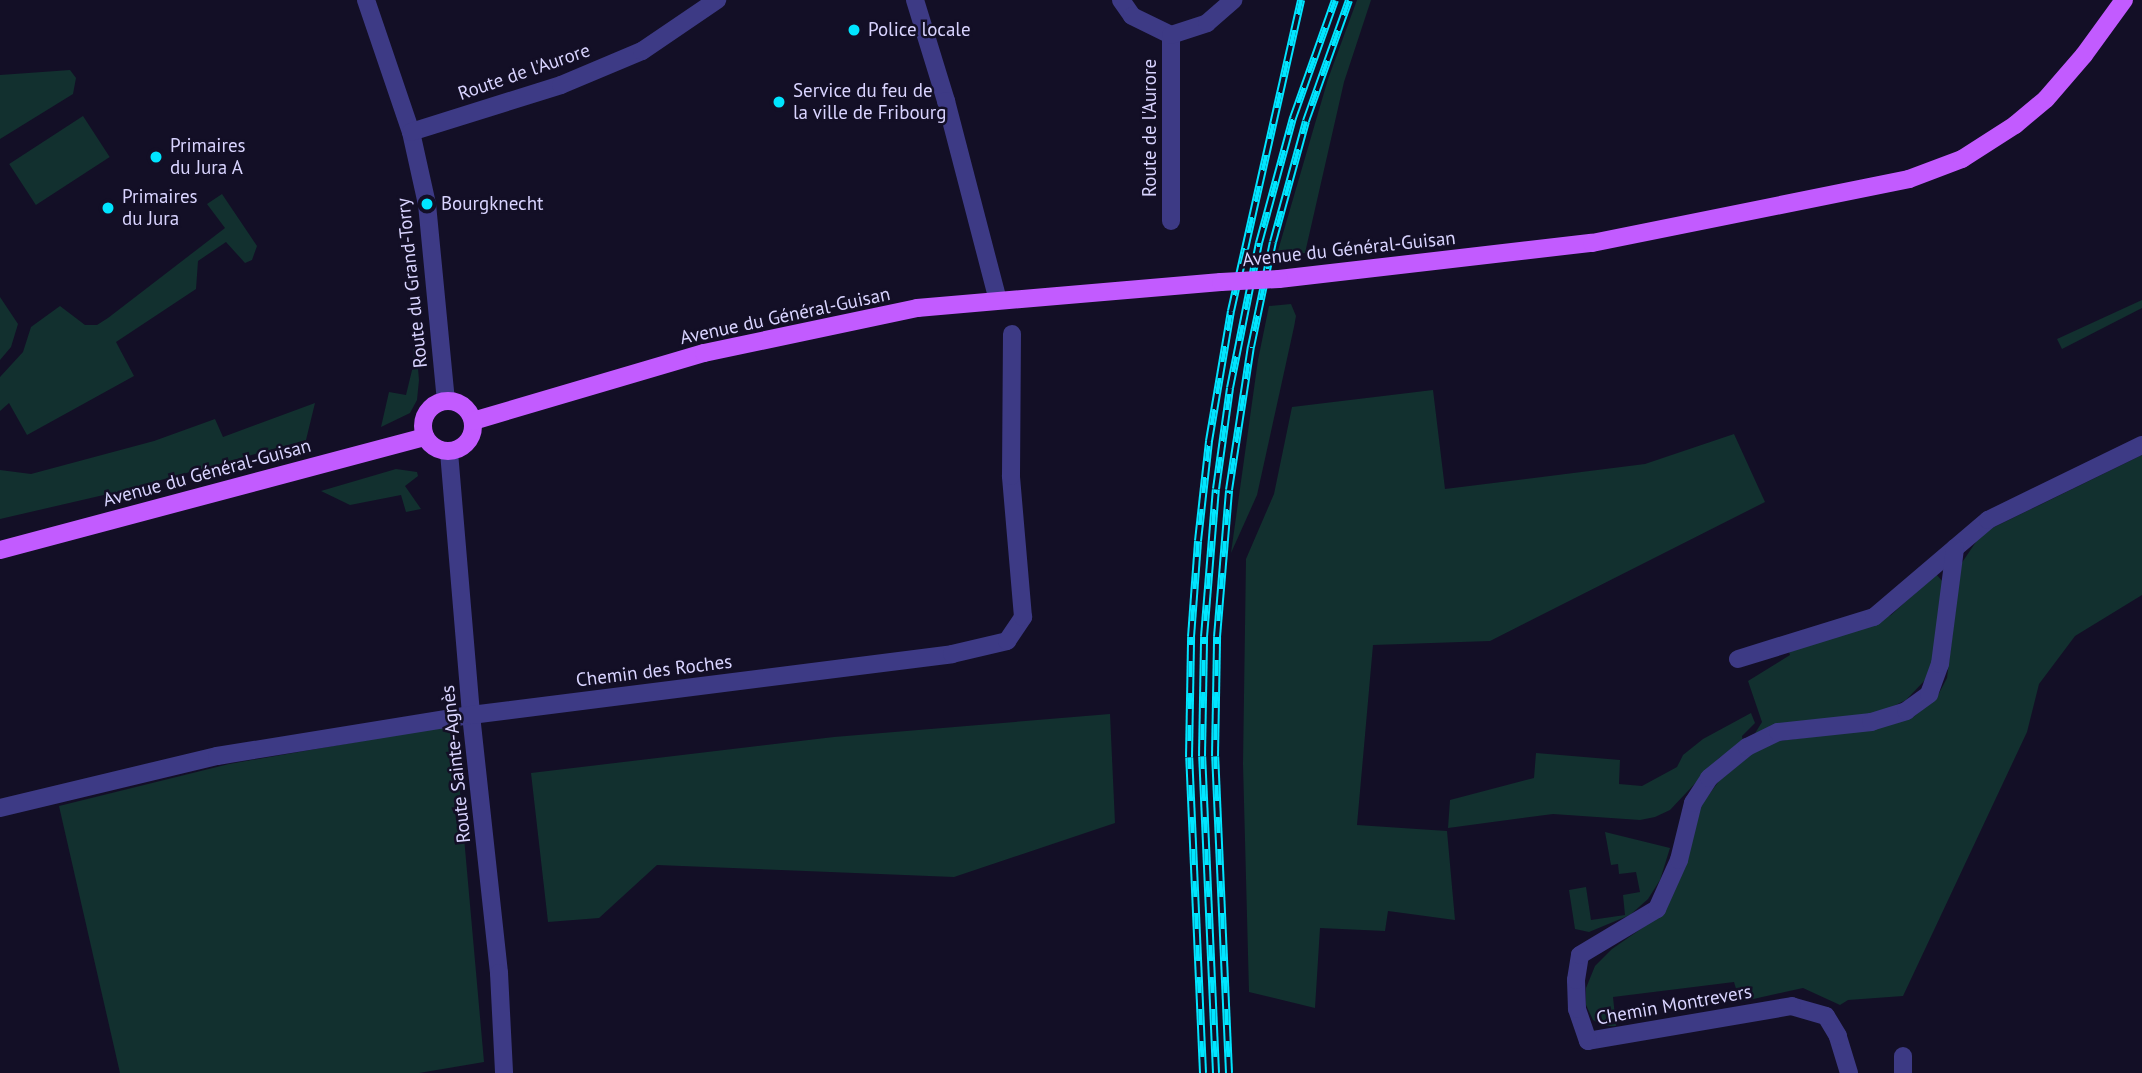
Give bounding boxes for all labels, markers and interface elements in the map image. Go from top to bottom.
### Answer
place label: Police locale [868,19,971,41]
marker: Police locale [846,22,862,38]
street label: Route de l'Aurore [455,39,593,105]
street label: Route de l'Aurore [1139,59,1161,197]
place label: Service du feu de la ville de Fribourg [793,80,947,124]
marker: Service du feu de la ville de Fribourg [771,94,787,110]
place label: Primaires du Jura A [170,135,246,179]
marker: Primaires du Jura A [148,149,164,165]
place label: Primaires du Jura [122,186,198,230]
place label: Bourgknecht [441,193,544,215]
marker: Bourgknecht [419,196,435,212]
street label: Route du Grand-Torry [392,197,432,369]
marker: Primaires du Jura [100,200,116,216]
street label: Avenue du Général-Guisan [1241,226,1457,272]
street label: Avenue du Général-Guisan [678,283,892,349]
street label: Avenue du Général-Guisan [101,434,313,512]
street label: Chemin des Roches [575,650,733,692]
street label: Route Sainte-Agnès [436,684,476,844]
street label: Chemin Montrevers [1594,980,1754,1030]

